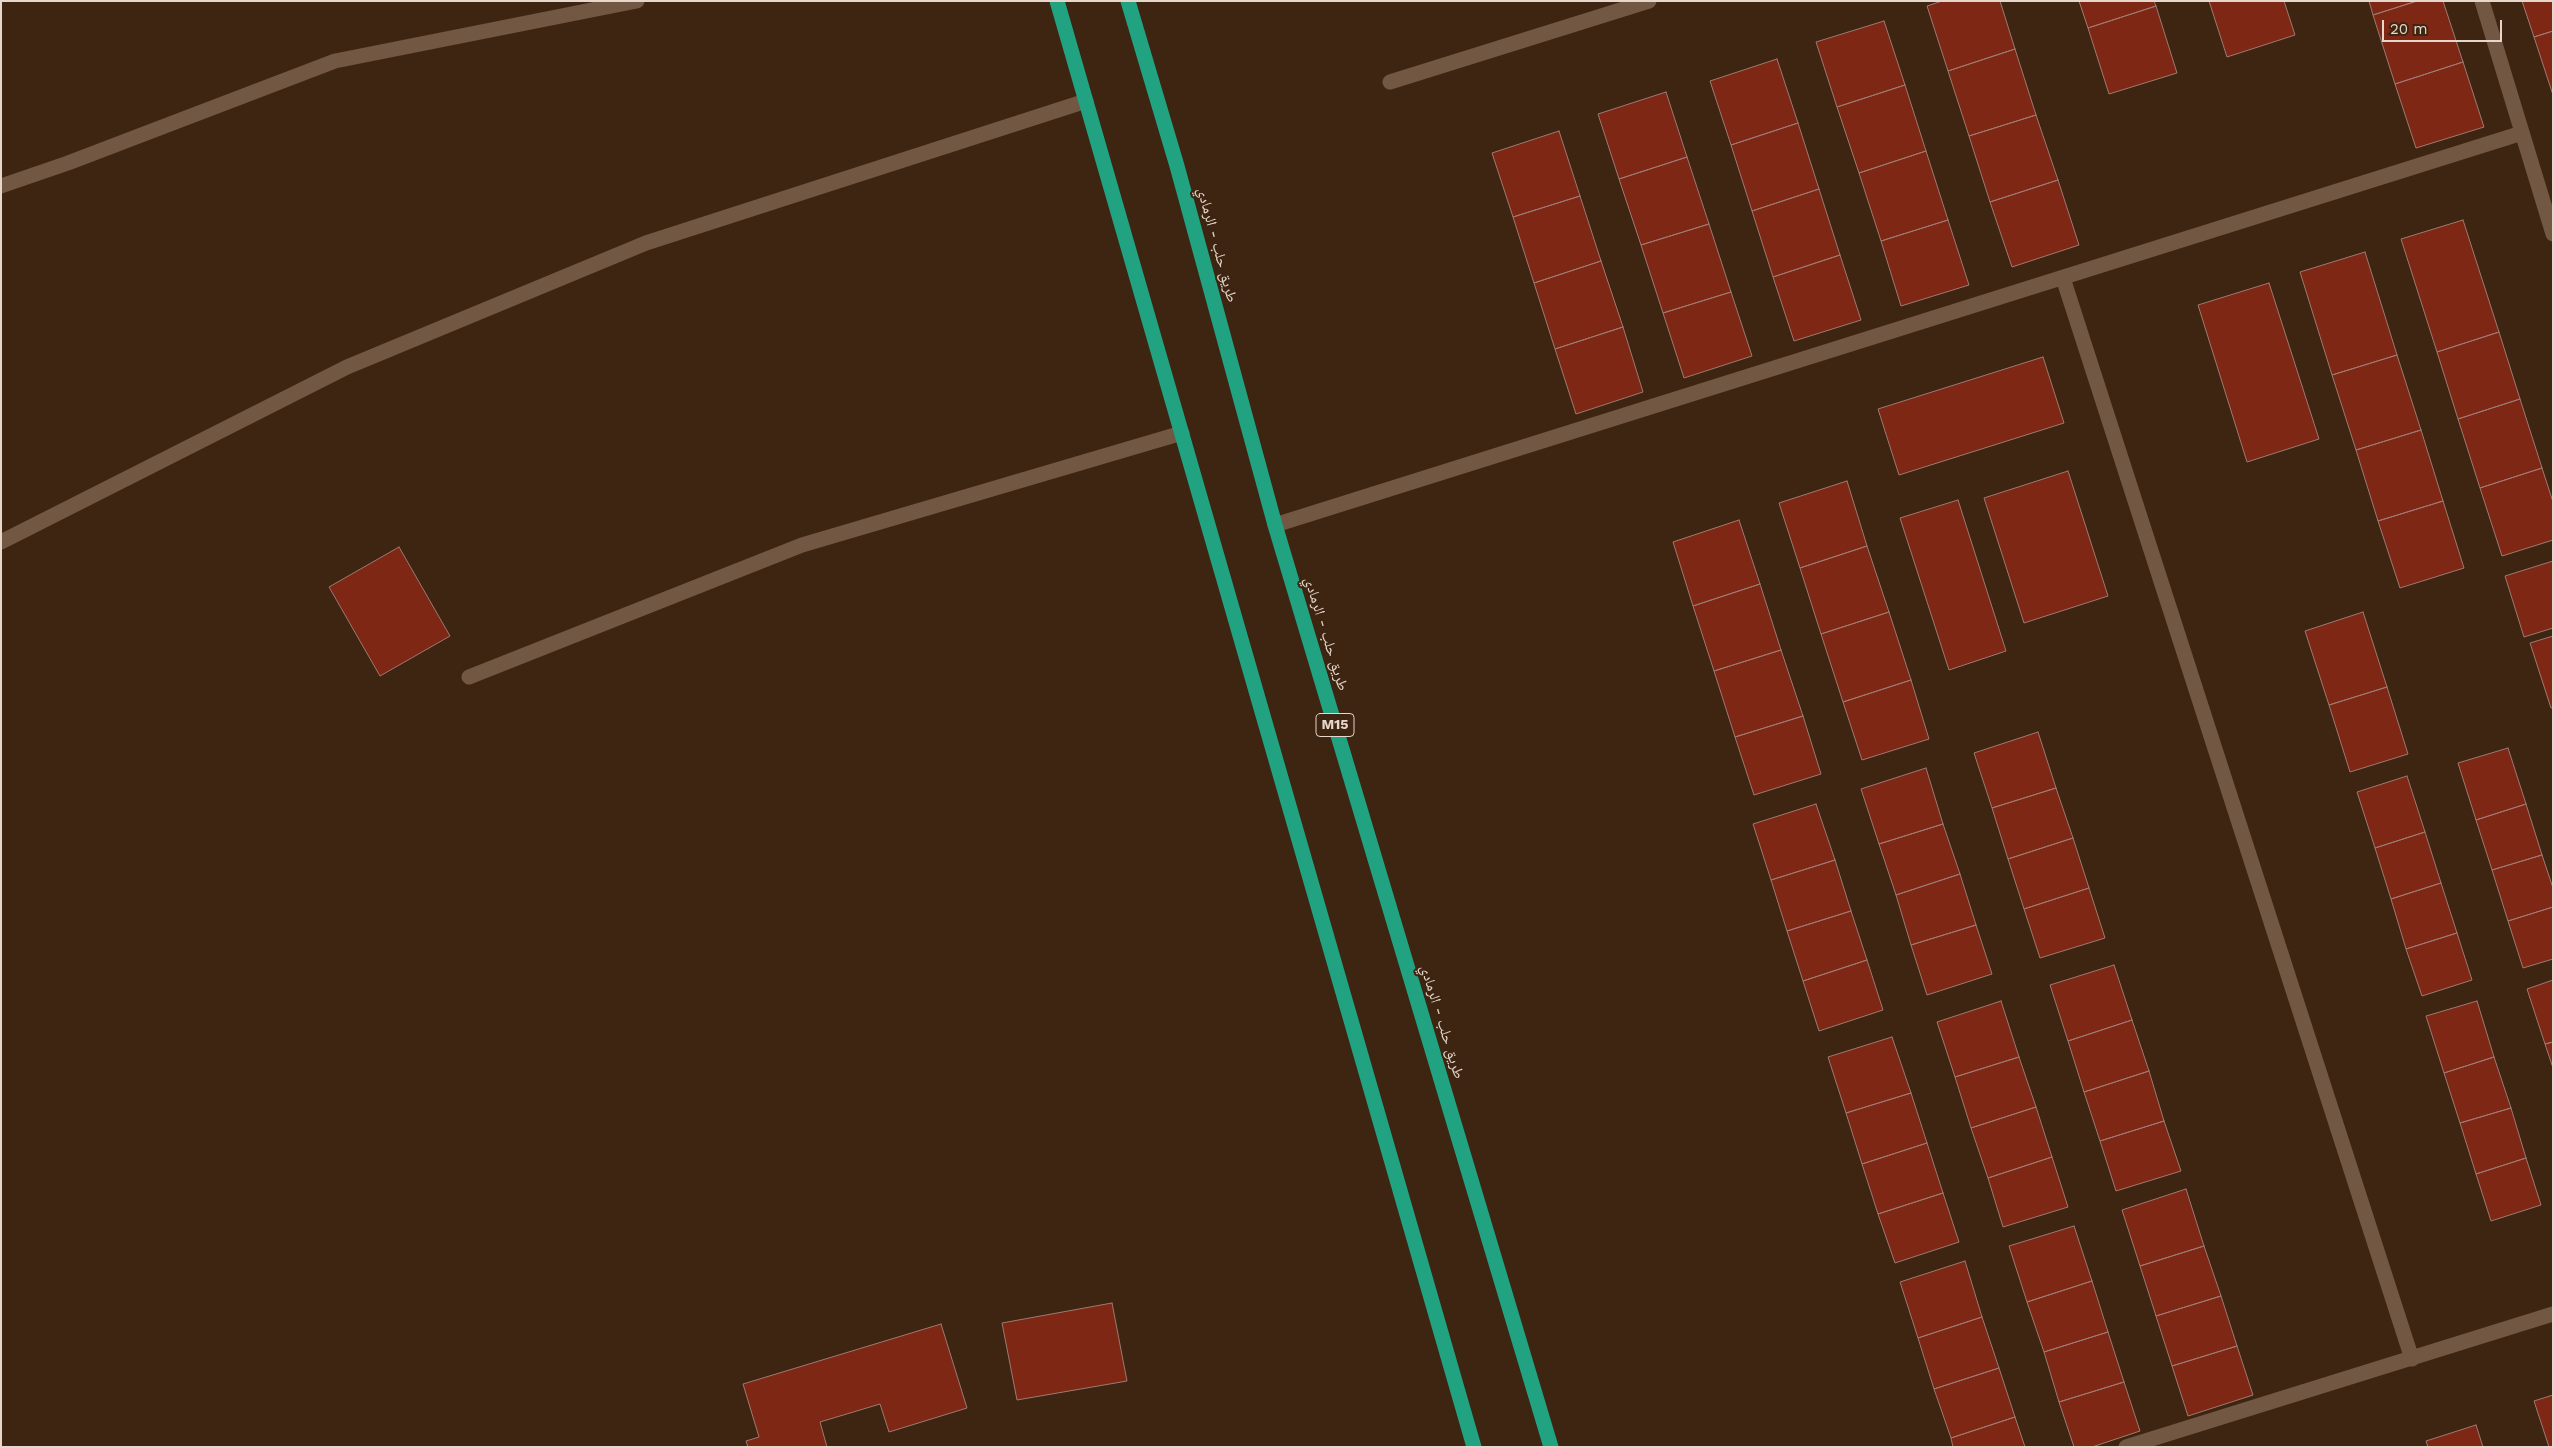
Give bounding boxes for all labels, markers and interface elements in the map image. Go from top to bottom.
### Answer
scale bar [2384,10,2504,42]
text: 20 m [2390,20,2428,38]
street label: طريق حلب - الرمادي [1193,186,1241,304]
street label: طريق حلب - الرمادي [1300,575,1352,693]
road number: M15 [1316,714,1354,736]
street label: طريق حلب - الرمادي [1416,963,1468,1081]

